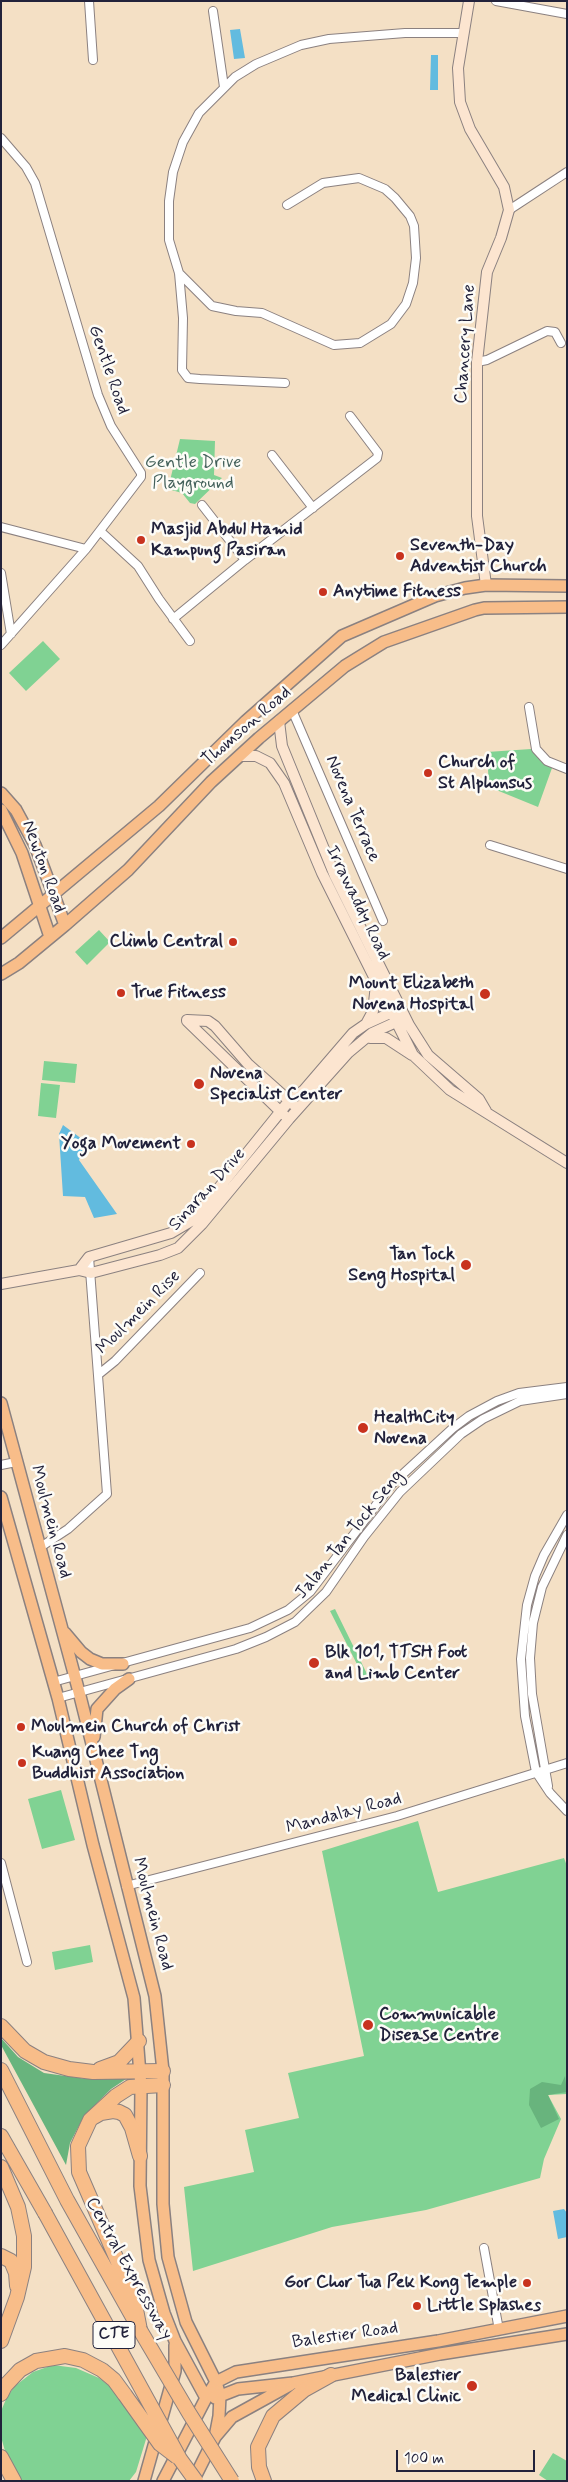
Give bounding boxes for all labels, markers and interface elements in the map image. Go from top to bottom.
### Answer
street label: Chancery Lane [451,284,481,404]
street label: Gentle Road [83,322,133,418]
park label: Gentle Drive Playground [145,452,241,494]
place label: Masjid Abdul Hamid Kampung Pasiran [151,519,303,562]
marker: Masjid Abdul Hamid Kampung Pasiran [135,534,147,546]
place label: Seventh-Day Adventist Church [410,535,547,578]
marker: Seventh-Day Adventist Church [394,550,406,562]
place label: Anytime Fitness [333,581,461,603]
marker: Anytime Fitness [317,586,329,598]
street label: Thomson Road [198,682,296,772]
place label: Church of St Alphonsus [438,752,532,794]
street label: Novena Terrace [320,753,384,865]
marker: Church of St Alphonsus [422,767,434,779]
street label: Newton Road [16,818,70,916]
street label: Irrawaddy Road [320,842,394,964]
place label: Climb Central [110,931,223,953]
marker: Climb Central [227,936,239,948]
place label: Mount Elizabeth Novena Hospital [349,973,474,1016]
place label: True Fitness [131,982,226,1004]
marker: True Fitness [115,987,127,999]
marker: Mount Elizabeth Novena Hospital [478,987,492,1001]
place label: Novena Specialist Center [210,1063,342,1106]
marker: Novena Specialist Center [192,1077,206,1091]
place label: Yoga Movement [61,1133,181,1155]
marker: Yoga Movement [185,1138,197,1150]
street label: Sinaran Drive [165,1144,251,1236]
place label: Tan Tock Seng Hospital [348,1244,455,1286]
marker: Tan Tock Seng Hospital [459,1258,473,1272]
street label: Moulmein Rise [92,1266,186,1360]
place label: HealthCity Novena [374,1407,455,1450]
marker: HealthCity Novena [356,1421,370,1435]
street label: Moulmein Road [25,1463,75,1581]
street label: Jalan Tan Tock Seng [291,1466,409,1604]
place label: Blk 101, TTSH Foot and Limb Center [325,1642,467,1685]
marker: Blk 101, TTSH Foot and Limb Center [307,1656,321,1670]
place label: Moulmein Church of Christ [31,1716,240,1738]
marker: Moulmein Church of Christ [15,1721,27,1733]
place label: Kuang Chee Tng Buddhist Association [32,1742,184,1785]
marker: Kuang Chee Tng Buddhist Association [16,1757,28,1769]
street label: Mandalay Road [284,1788,404,1840]
street label: Moulmein Road [127,1855,177,1973]
place label: Communicable Disease Centre [379,2004,499,2046]
marker: Communicable Disease Centre [361,2018,375,2032]
street label: Central Expressway [80,2194,176,2344]
place label: Gor Chor Tua Pek Kong Temple [284,2272,517,2294]
marker: Gor Chor Tua Pek Kong Temple [521,2277,533,2289]
place label: Little Splashes [427,2295,541,2317]
marker: Little Splashes [411,2300,423,2312]
street label: Balestier Road [291,2318,399,2354]
road number: CTE [93,2322,135,2348]
place label: Balestier Medical Clinic [351,2365,461,2408]
marker: Balestier Medical Clinic [465,2379,479,2393]
scale bar [398,2440,537,2472]
text: 100 m [404,2449,444,2469]

